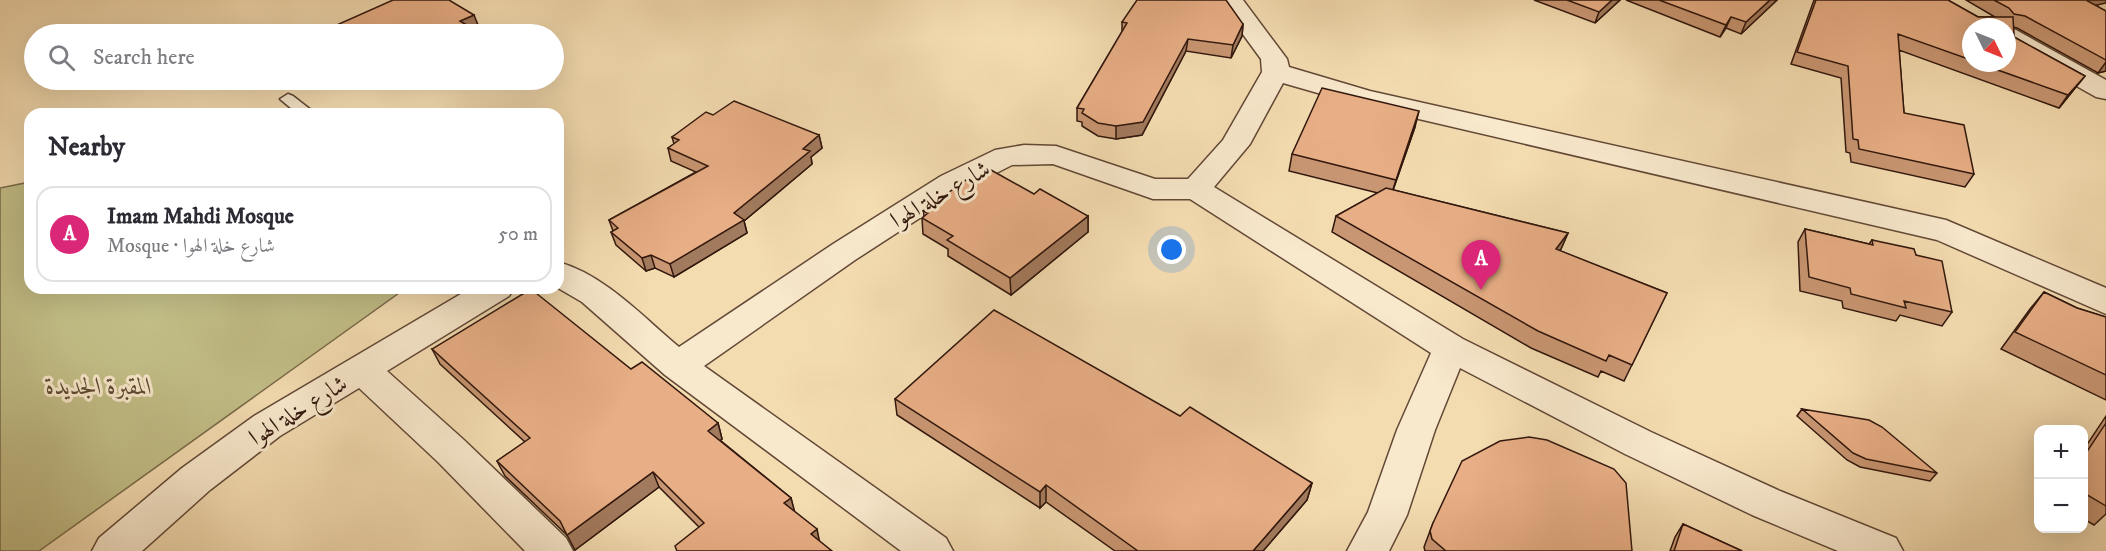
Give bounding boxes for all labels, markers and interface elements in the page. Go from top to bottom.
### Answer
north arrow [1962,18,2016,72]
search box [24,24,564,90]
icon: search [45,41,78,74]
text: Search here [93,44,195,71]
text: Nearby [48,131,125,164]
street label: شارع خلة الهوا [885,154,998,239]
text: Imam Mahdi Mosque [107,203,294,230]
text: A [63,222,76,247]
text: 50 m [498,222,538,247]
text: Mosque · شارع خلة الهوا [107,234,275,259]
your location [1157,235,1186,264]
pin: A [1462,240,1500,290]
street label: شارع خلة الهوا [244,369,355,456]
park label: المقبرة الجديدة [45,372,152,402]
map controls [2034,425,2088,533]
button: + [2034,425,2088,479]
button: − [2034,479,2088,533]

